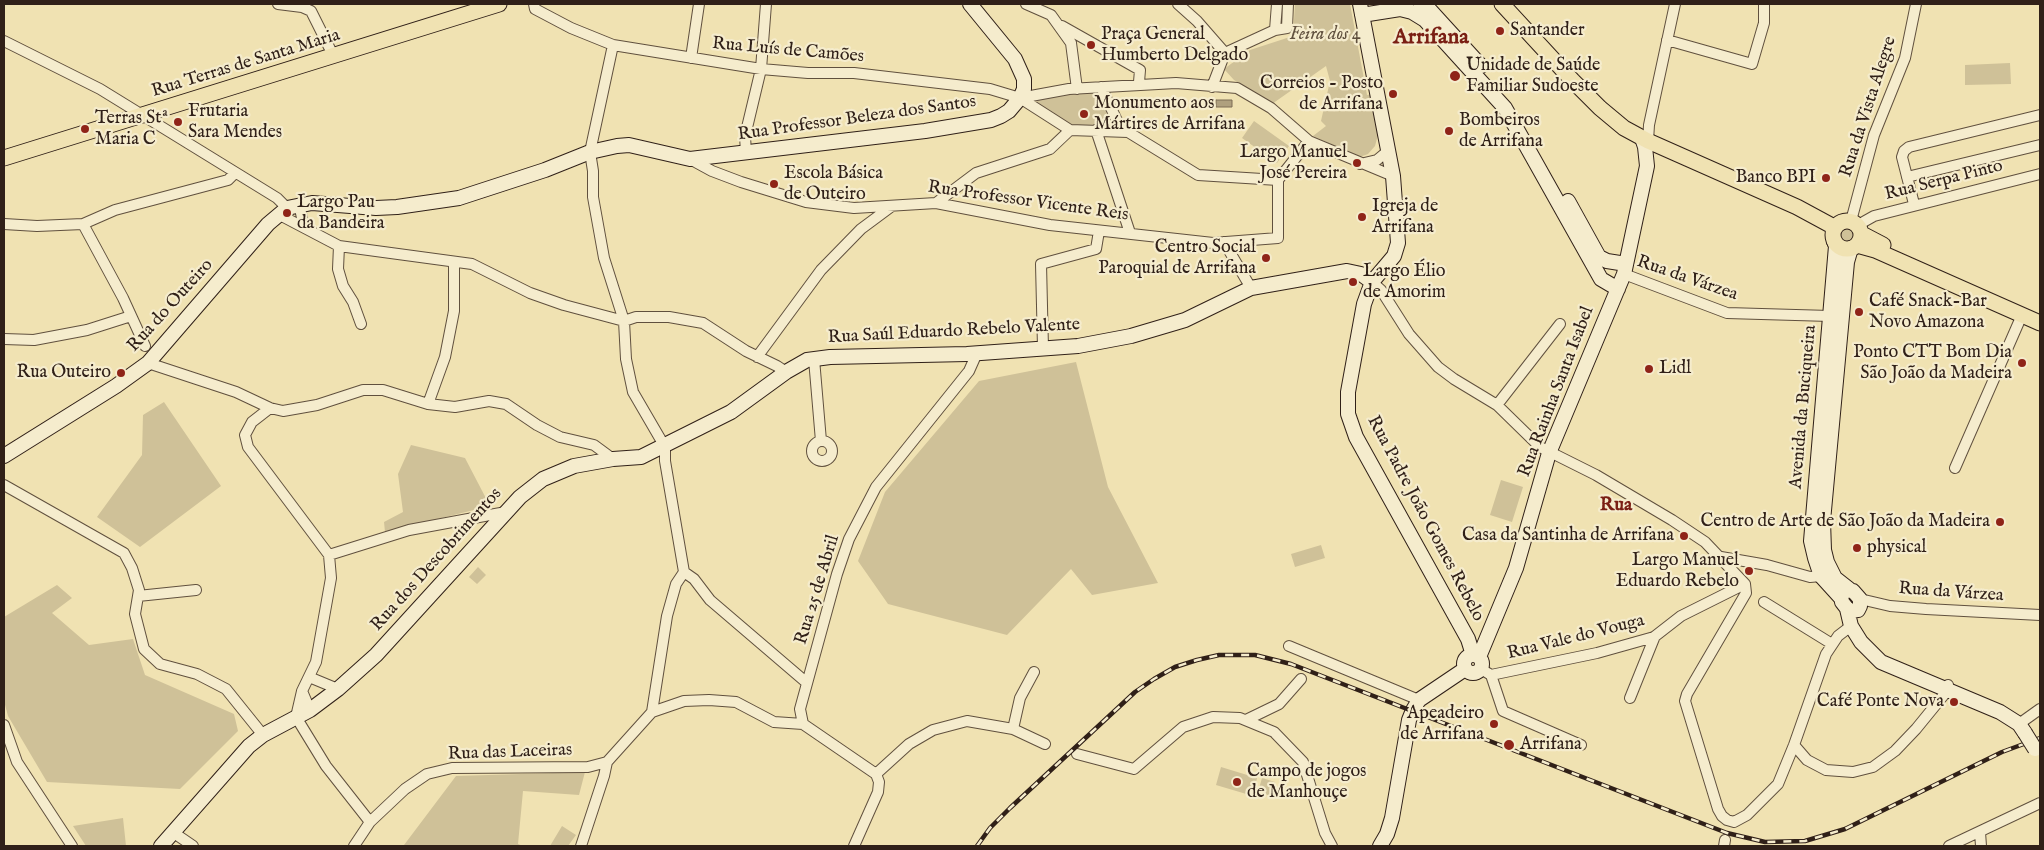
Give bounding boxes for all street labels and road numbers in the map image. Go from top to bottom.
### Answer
street label: Rua Terras de Santa Maria [149,25,343,103]
street label: Rua Luís de Camões [711,34,865,68]
street label: Rua da Vista Alegre [1836,34,1902,180]
street label: Rua Professor Beleza dos Santos [736,92,978,146]
street label: Rua Serpa Pinto [1883,156,2005,206]
street label: Rua Professor Vicente Reis [926,177,1130,227]
street label: Rua da Várzea [1634,252,1740,306]
street label: Rua do Outeiro [124,255,218,357]
street label: Rua Rainha Santa Isabel [1515,304,1599,480]
street label: Rua Saúl Eduardo Rebelo Valente [827,315,1081,349]
street label: Avenida da Buciqueira [1786,324,1822,490]
street label: Rua Padre João Gomes Rebelo [1362,413,1488,625]
street label: Rua dos Descobrimentos [367,484,507,636]
street label: Rua 25 de Abril [791,533,845,647]
street label: Rua da Várzea [1898,579,2004,607]
street label: Rua Vale do Vouga [1505,611,1647,665]
street label: Rua das Laceiras [447,740,573,766]

